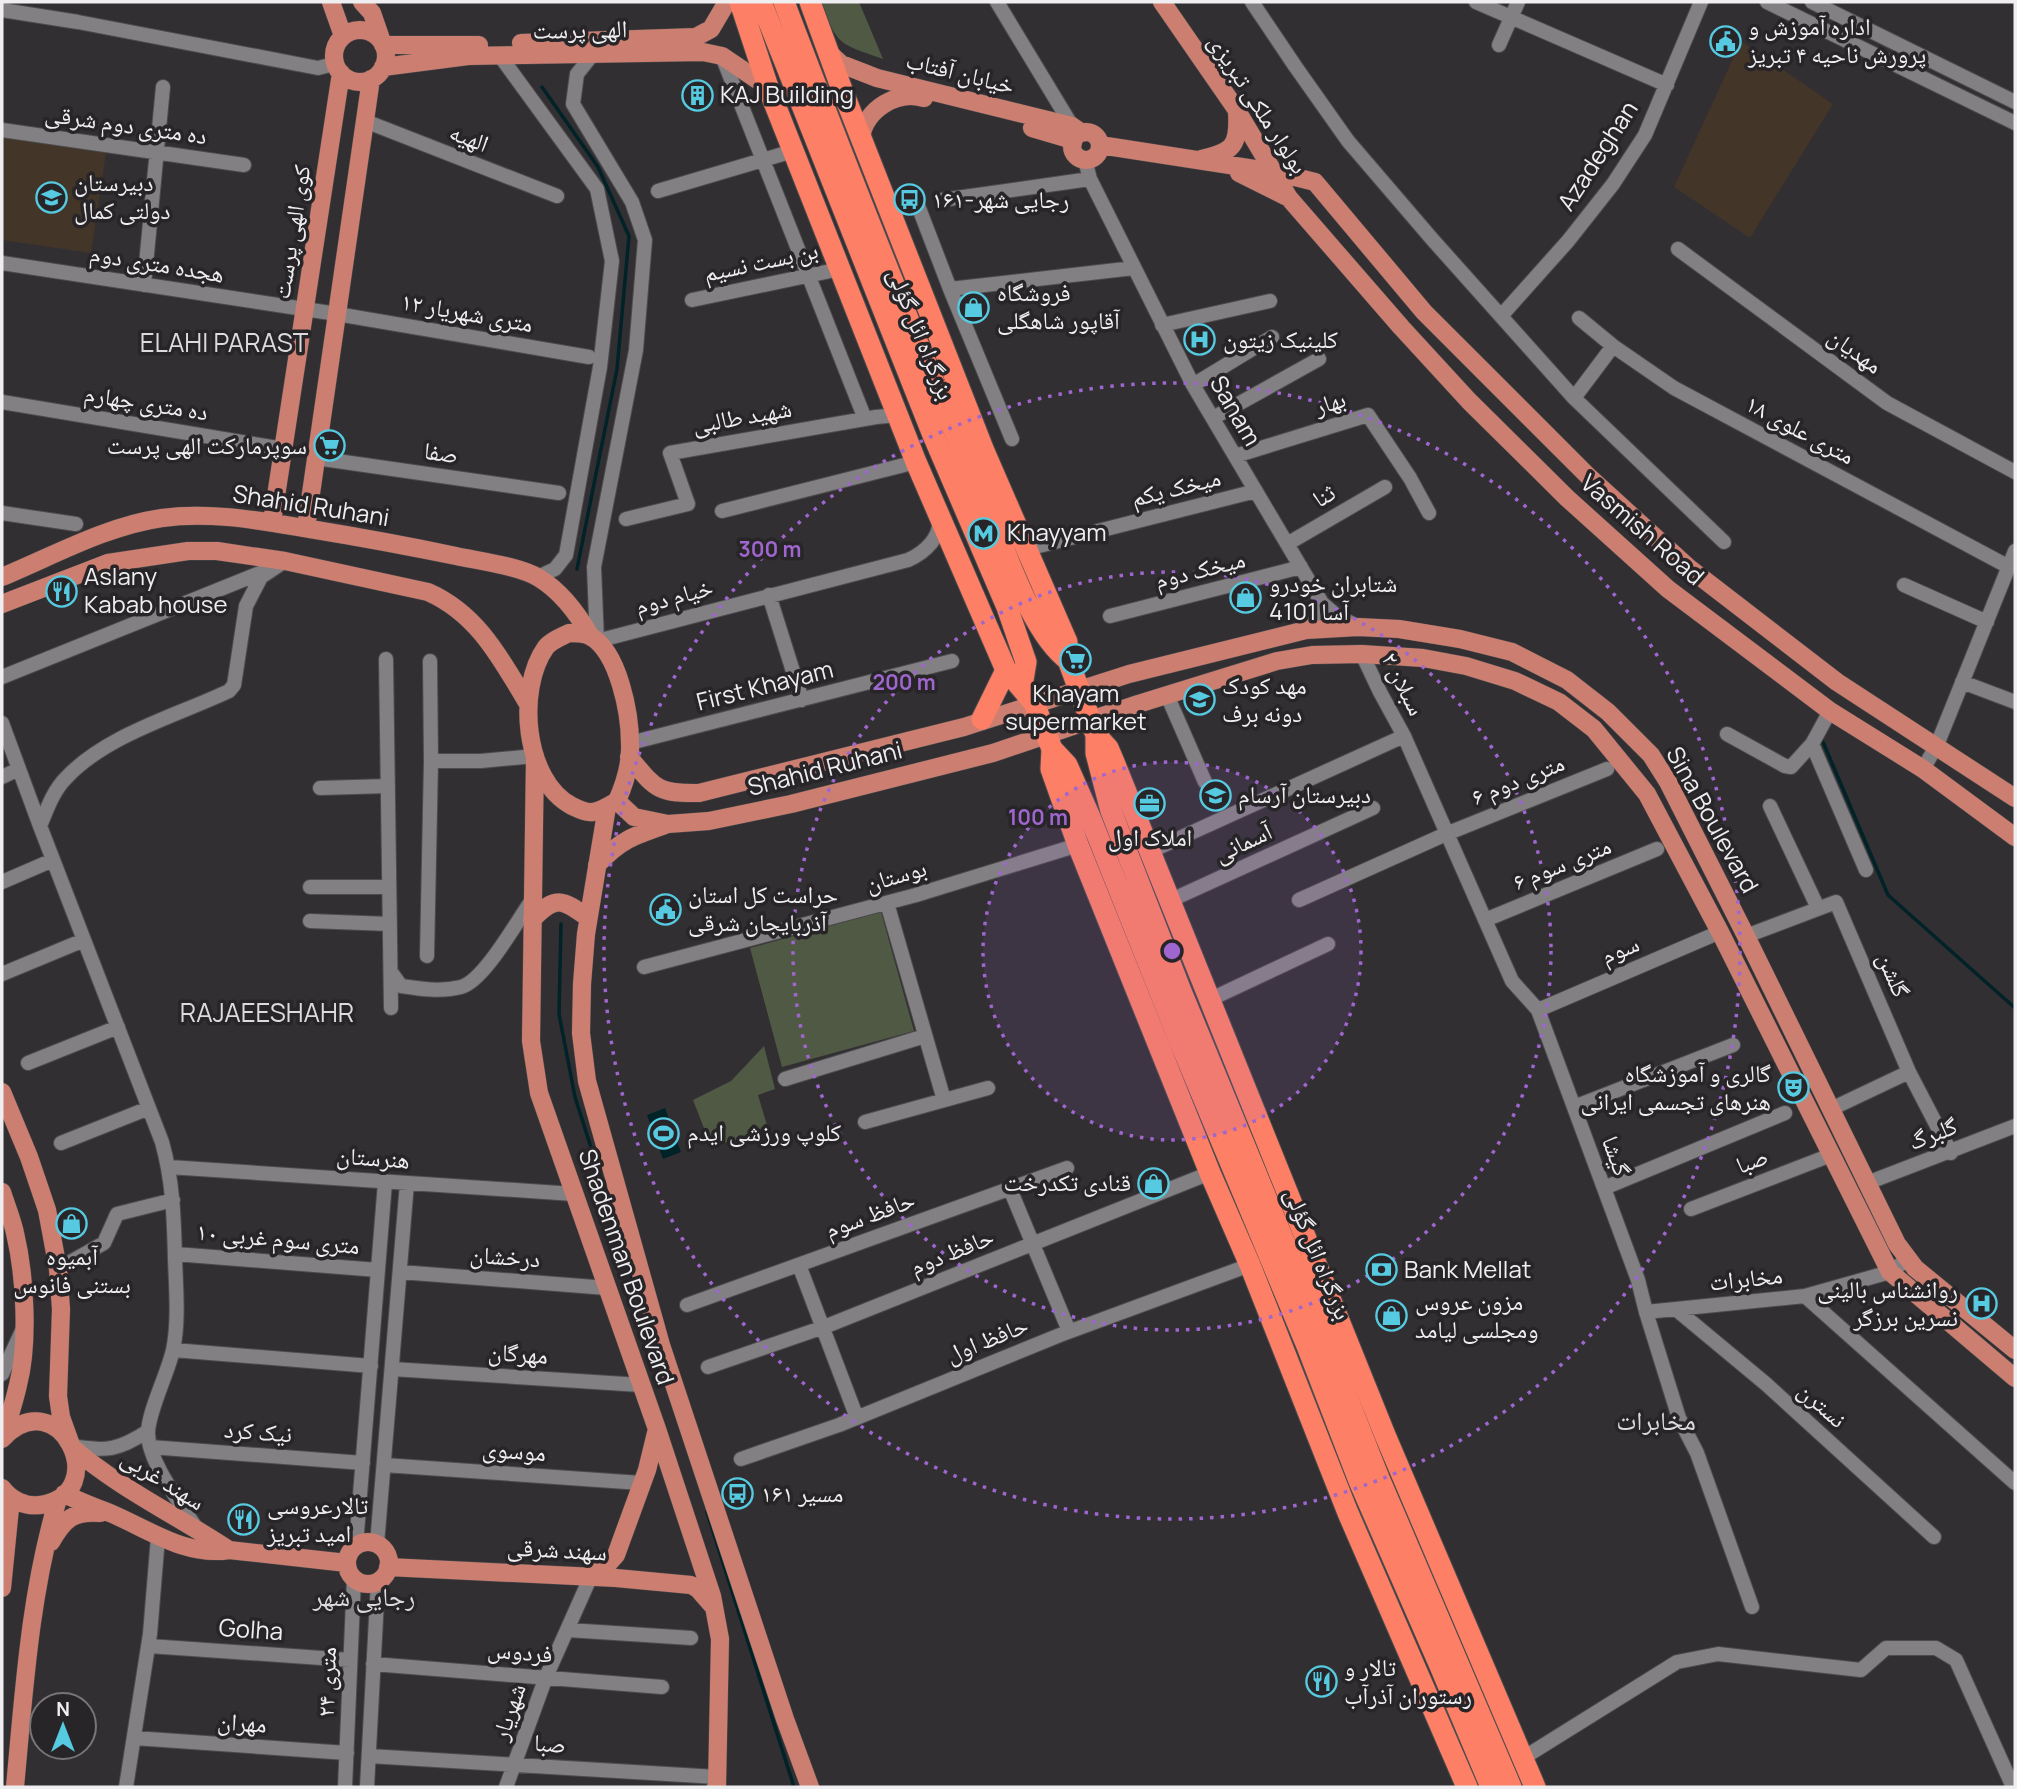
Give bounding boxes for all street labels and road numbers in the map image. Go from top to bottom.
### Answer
street label: الهی پرست [532,11,628,46]
street label: بولوار ملکی تبریزی [1202,27,1317,180]
street label: خیابان آفتاب [903,42,1018,101]
street label: Azadeghan [1549,94,1645,217]
street label: ده متری دوم شرقی [43,96,209,152]
street label: الهیه [445,114,494,159]
street label: کوی الهی پرست [264,162,317,301]
street label: بن بست نسیم [700,232,821,290]
street label: هجده متری دوم [87,236,227,290]
street label: بزرگراه ائل گؤلی [881,263,964,404]
street label: ۱۲ متری شهریار [399,284,536,339]
street label: مهدیان [1822,319,1890,381]
street label: Sanam [1203,369,1270,451]
street label: ده متری چهارم [82,375,211,429]
street label: بهار [1309,381,1349,422]
street label: ۱۸ متری علوی [1740,386,1861,471]
street label: شهید طالبی [690,391,794,440]
street label: صفا [422,433,460,470]
street label: میخک یکم [1128,460,1224,515]
street label: Vasmish Road [1574,466,1712,592]
street label: ثنا [1306,475,1341,514]
street label: Shahid Ruhani [231,476,392,533]
street label: میخک دوم [1151,541,1248,597]
street label: خیام دوم [631,569,716,623]
street label: سبلان ۲ [1374,646,1434,721]
street label: First Khayam [693,652,836,717]
street label: Shahid Ruhani [744,732,905,803]
street label: Sina Boulevard [1659,740,1767,898]
street label: ۶ متری دوم [1466,745,1569,813]
street label: آسمانی [1208,814,1278,869]
street label: ۶ متری سوم [1507,828,1616,898]
street label: بوستان [861,850,930,899]
street label: سوم [1595,926,1644,972]
street label: گلشن [1870,947,1919,1002]
street label: گلبرگ [1903,1108,1962,1157]
street label: گیشا [1595,1131,1640,1180]
street label: هنرستان [335,1137,411,1176]
street label: صبا [1731,1138,1772,1181]
street label: Shadenman Boulevard [572,1144,683,1389]
street label: حافظ سوم [820,1182,919,1246]
street label: بزرگراه ائل گؤلی [1278,1183,1361,1324]
street label: ۱۰ متری سوم غربی [195,1214,361,1262]
street label: حافظ دوم [905,1219,999,1283]
street label: درخشان [469,1237,541,1274]
street label: مخابرات [1708,1257,1784,1298]
street label: حافظ اول [940,1307,1033,1370]
street label: مهرگان [487,1334,549,1371]
street label: نسترن [1792,1373,1854,1435]
street label: نیک کرد [223,1412,293,1449]
street label: موسوی [481,1431,547,1468]
street label: سهند غربی [116,1440,212,1517]
street label: سهند شرقی [506,1529,608,1568]
street label: Golha [218,1610,284,1647]
street label: فردوس [486,1631,554,1670]
street label: ۲۴ متری [308,1646,343,1718]
street label: شهریار [482,1679,533,1745]
street label: مهران [216,1703,268,1740]
street label: صبا [533,1725,567,1760]

